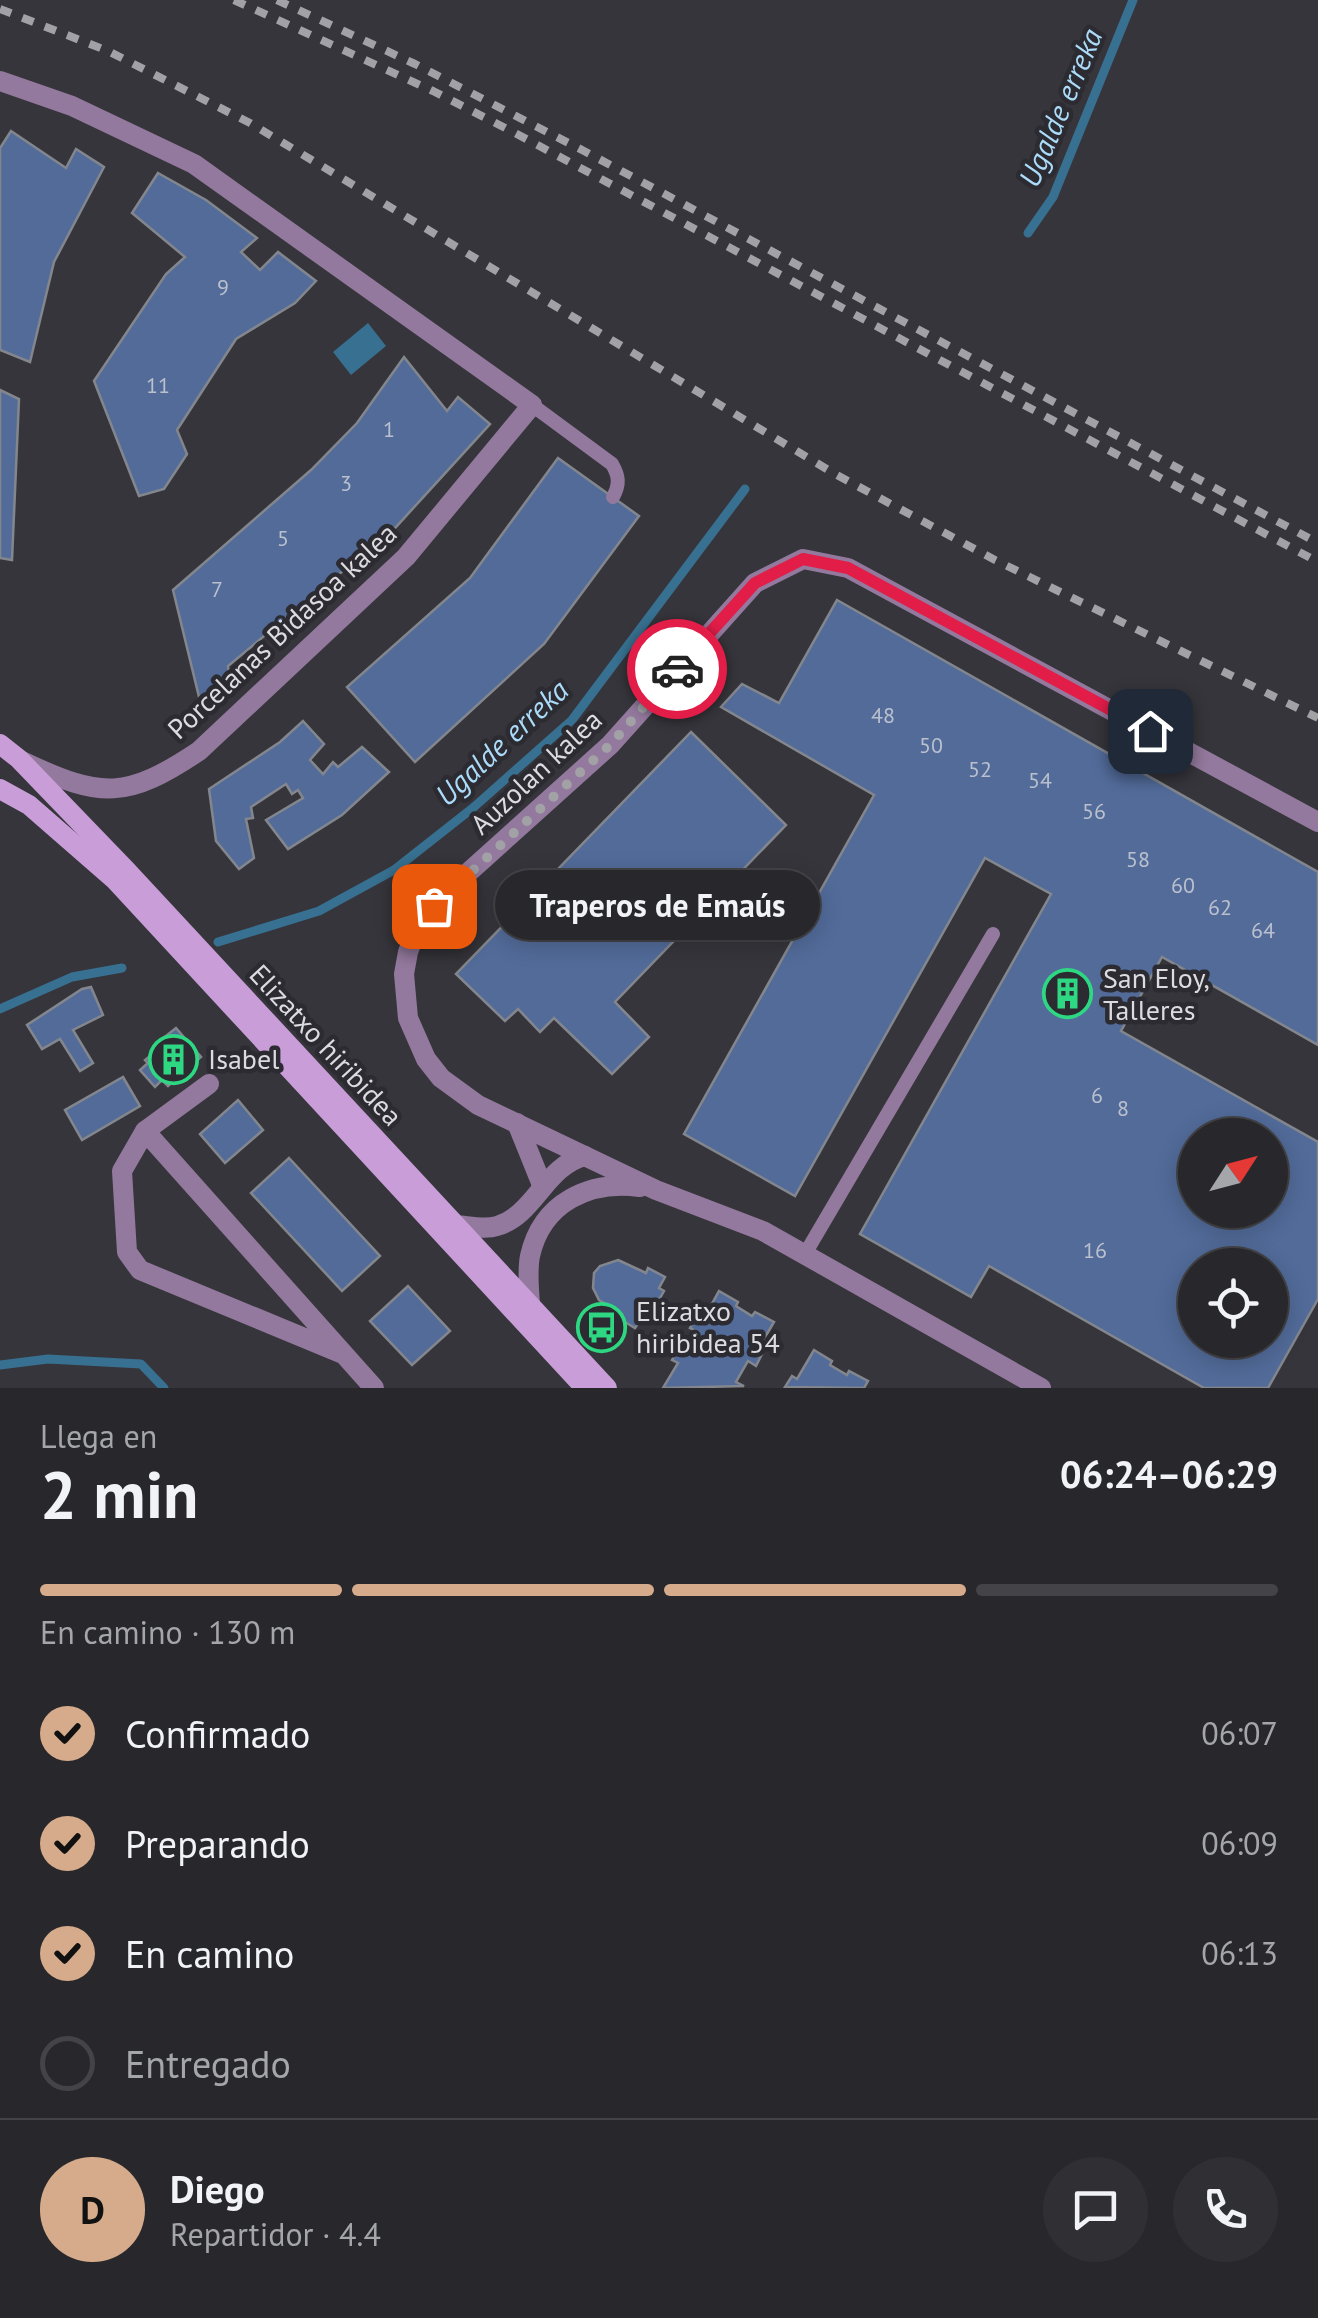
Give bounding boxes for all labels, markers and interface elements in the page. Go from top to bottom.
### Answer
water label: Ugalde erreka [1009,22,1111,192]
house number: 9 [217,273,229,301]
house number: 11 [146,371,170,399]
house number: 1 [383,415,395,443]
house number: 3 [340,469,352,497]
street label: Porcelanas Bidasoa kalea [159,515,404,747]
house number: 5 [277,524,289,552]
house number: 7 [211,575,223,603]
courier [627,619,727,719]
icon: car [650,642,705,697]
water label: Ugalde erreka [426,670,576,814]
pin [1108,689,1193,774]
street label: Auzolan kalea [462,701,609,842]
house number: 48 [871,701,895,729]
icon: home [1123,704,1178,759]
house number: 50 [919,731,943,759]
house number: 52 [968,755,992,783]
house number: 54 [1028,766,1052,794]
house number: 56 [1082,797,1106,825]
house number: 58 [1126,845,1150,873]
pin [392,864,477,949]
callout: Traperos de Emaús [494,871,819,941]
house number: 60 [1171,871,1195,899]
icon: bag [407,879,462,934]
text: Traperos de Emaús [529,884,786,926]
house number: 62 [1208,893,1232,921]
house number: 64 [1251,916,1275,944]
street label: Elizatxo hiribidea [242,956,411,1133]
place label: San Eloy, Talleres [1103,959,1210,1028]
building icon: San Eloy, Talleres [1042,968,1094,1020]
building icon: Isabel [147,1033,199,1085]
place label: Isabel [208,1040,279,1077]
house number: 6 [1091,1081,1103,1109]
house number: 8 [1117,1094,1129,1122]
north arrow [1178,1118,1288,1228]
map controls [1178,1118,1288,1358]
house number: 16 [1083,1236,1107,1264]
button: locate [1178,1248,1288,1358]
place label: Elizatxo hiribidea 54 [636,1292,780,1361]
bus stop icon: Elizatxo hiribidea 54 [575,1301,627,1353]
text: Llega en [40,1415,157,1457]
text: 06:24–06:29 [1060,1449,1278,1498]
text: 2 min [40,1452,199,1536]
text: En camino · 130 m [40,1611,295,1653]
icon: check [40,1706,95,1761]
text: Confirmado [125,1709,310,1758]
text: 06:07 [1201,1712,1278,1754]
icon: check [40,1816,95,1871]
text: Preparando [125,1819,310,1868]
text: 06:09 [1201,1822,1278,1864]
icon: check [40,1926,95,1981]
text: En camino [125,1929,294,1978]
text: 06:13 [1201,1932,1278,1974]
text: Entregado [125,2039,291,2088]
button: chat [1043,2157,1148,2262]
button: phone [1173,2157,1278,2262]
text: Diego [170,2164,265,2213]
text: D [80,2185,105,2234]
text: Repartidor · 4.4 [170,2213,381,2255]

